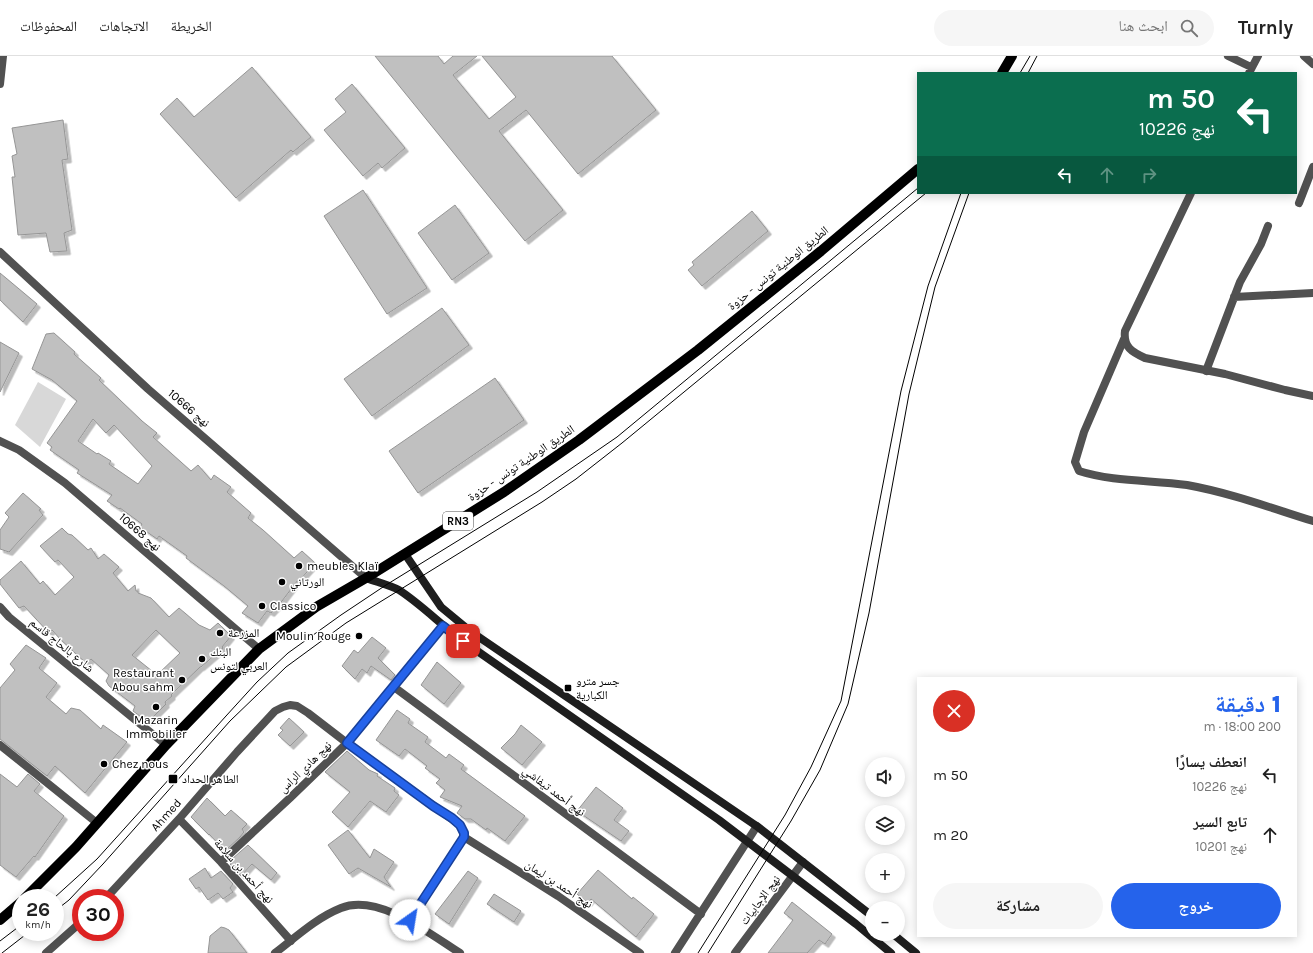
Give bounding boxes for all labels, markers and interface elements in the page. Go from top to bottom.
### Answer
search box [934,10,1214,46]
text: ابحث هنا [1119,17,1168,35]
icon: search [1178,17,1200,39]
text: Turnly [1238,17,1293,39]
text: المحفوظات [20,18,77,35]
text: الاتجاهات [99,18,149,35]
text: الخريطة [171,18,212,35]
text: 50 m [1147,82,1215,115]
icon: left [1229,88,1281,140]
text: نهج 10226 [1139,118,1215,140]
icon: left [1054,164,1076,186]
icon: ahead [1096,164,1118,186]
icon: right [1138,164,1160,186]
street label: الطريق الوطنية تونس - حزوة [725,223,831,313]
street label: نهج 10666 [165,386,213,430]
street label: الطريق الوطنية تونس - حزوة [465,422,577,504]
street label: نهج 10668 [116,510,164,554]
road number: RN3 [443,512,473,530]
place label: meubles Klaï [307,559,379,573]
marker: meubles Klaï [294,561,304,571]
place label: الورتاني [290,575,324,592]
marker: الورتاني [277,577,287,587]
place label: Classico [270,599,316,613]
marker: Classico [257,601,267,611]
street label: شارع بالحاج قاسم [27,615,97,676]
pin [446,624,480,658]
place label: المزرعة [228,626,259,640]
marker: المزرعة [215,628,225,638]
place label: Moulin Rouge [276,629,351,643]
icon: arrive [452,630,474,652]
marker: Moulin Rouge [354,631,364,641]
place label: البنك العربي لتونس [210,645,268,676]
marker: البنك العربي لتونس [197,654,207,664]
place label: Restaurant Abou sahm [112,666,174,694]
place label: جسر مترو الكبارية [576,674,620,702]
marker: Restaurant Abou sahm [177,675,187,685]
marker: جسر مترو الكبارية [563,683,573,693]
button: close [933,690,975,732]
text: 1 دقيقة [1215,690,1281,718]
marker: Mazarin Immobilier [151,702,161,712]
place label: Mazarin Immobilier [126,713,187,741]
text: 200 m · 18:00 [1204,719,1281,734]
street label: نهج هادي الراس [276,738,337,798]
text: انعطف يسارًا [1175,753,1247,771]
place label: Chez nous [112,757,169,771]
map controls [865,757,905,941]
button: sound [865,757,905,797]
marker: Chez nous [99,759,109,769]
street label: نهج أحمد تيفاشي [518,763,588,822]
icon: left [1259,764,1281,786]
text: 50 m [933,766,968,784]
place label: الطاهر الحداد [182,772,239,786]
marker: الطاهر الحداد [167,773,179,785]
text: نهج 10226 [1192,779,1247,794]
street label: Ahmed [148,796,184,834]
button: layers [865,805,905,845]
text: تابع السير [1193,813,1247,831]
icon: ahead [1259,824,1281,846]
text: 20 m [933,826,968,844]
street label: نهج أحمد بن سلامة [211,836,277,906]
text: نهج 10201 [1195,839,1247,854]
button: + [865,853,905,893]
street label: نهج أحمد بن ليمان [522,857,595,911]
street label: نهج الإجابيات [737,872,783,928]
button: مشاركة [933,883,1103,929]
button: خروج [1111,883,1281,929]
speed limit sign: 30 [72,889,124,941]
text: 26 [26,898,50,921]
position arrow [389,899,431,941]
button: − [865,901,905,941]
text: km/h [25,919,51,931]

